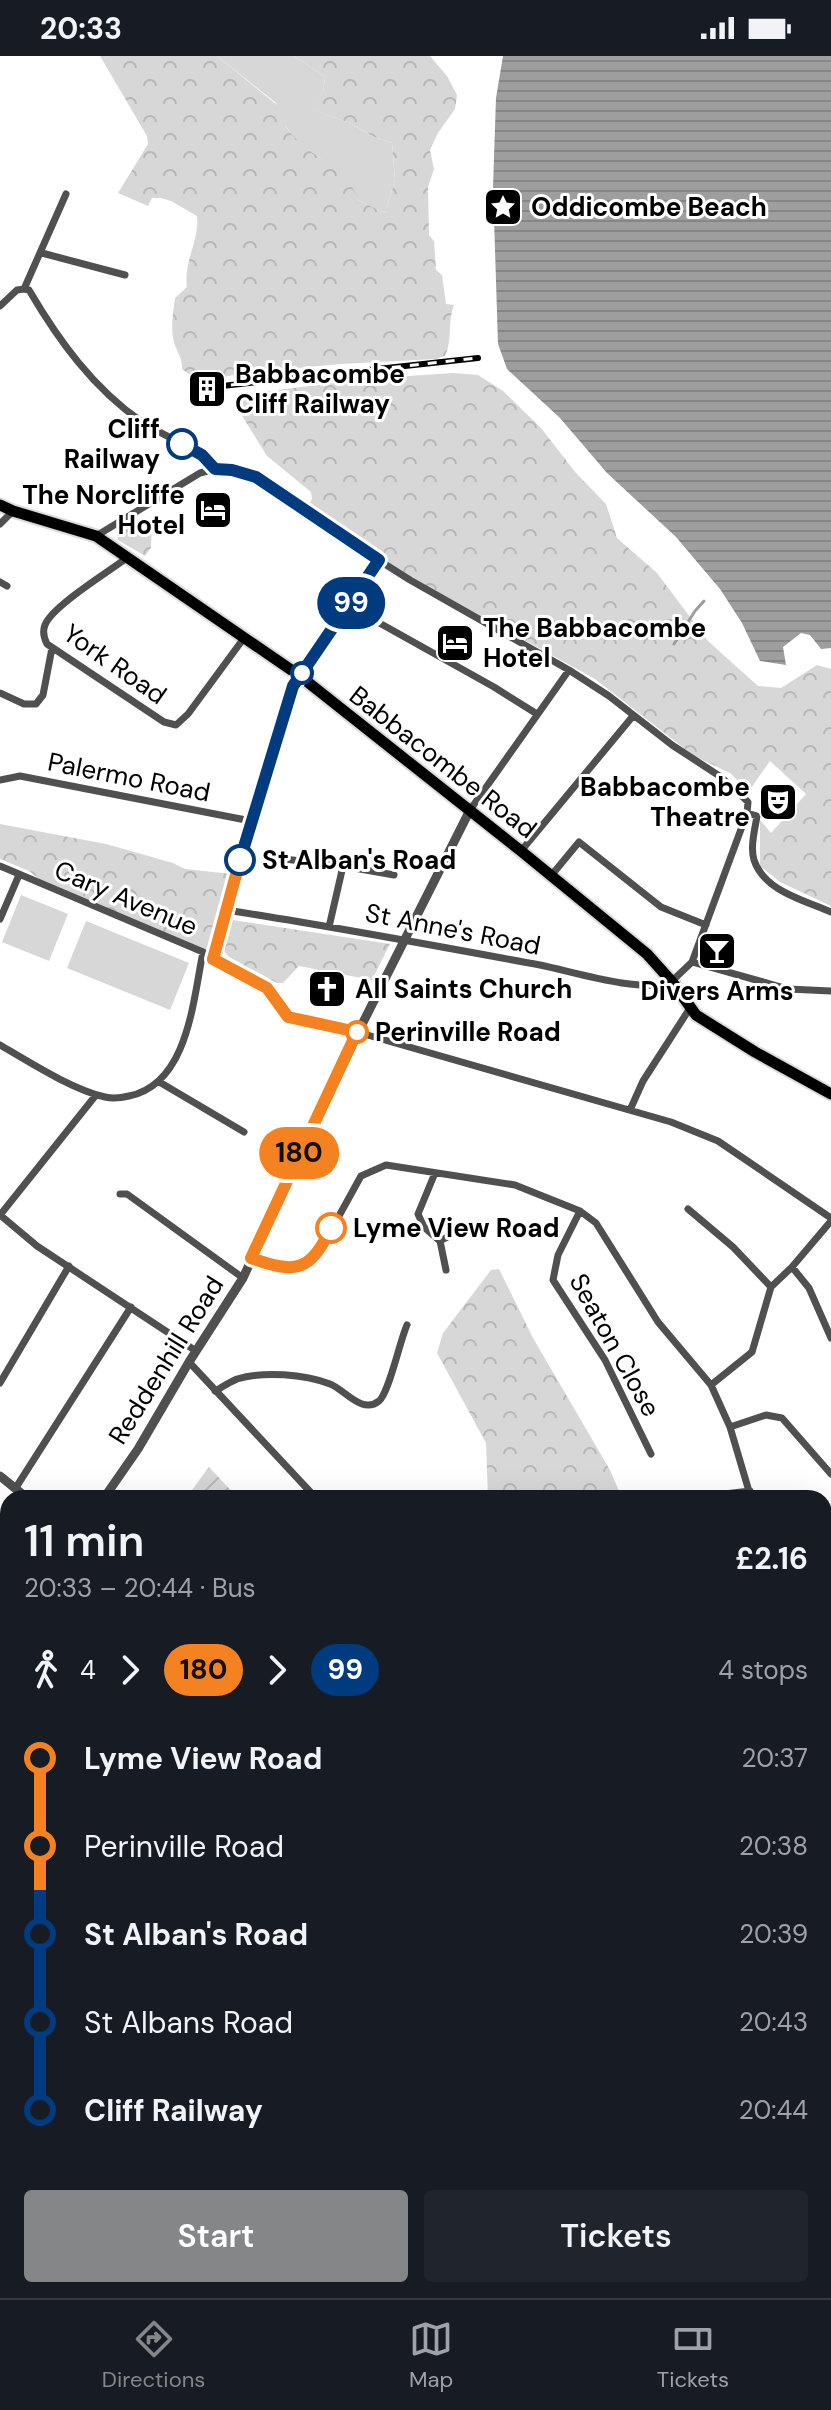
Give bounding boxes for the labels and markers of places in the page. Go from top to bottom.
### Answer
place icon: Oddicombe Beach [482,186,524,228]
place label: Oddicombe Beach [531,190,767,224]
place label: Babbacombe Cliff Railway [235,357,405,421]
building icon: Babbacombe Cliff Railway [186,368,228,410]
place label: Cliff Railway [64,412,160,476]
marker: Cliff Railway [167,429,197,459]
place label: The Norcliffe Hotel [22,478,185,542]
hotel icon: The Norcliffe Hotel [192,489,234,531]
place label: The Babbacombe Hotel [483,611,706,675]
hotel icon: The Babbacombe Hotel [434,622,476,664]
unlabelled marker [291,662,313,684]
place label: Babbacombe Theatre [580,770,750,834]
theatre icon: Babbacombe Theatre [757,781,799,823]
place label: St Alban's Road [262,843,456,877]
marker: St Alban's Road [225,845,255,875]
bar icon: Divers Arms [696,930,738,972]
church icon: All Saints Church [306,968,348,1010]
place label: All Saints Church [355,972,572,1006]
place label: Divers Arms [640,974,794,1008]
place label: Perinville Road [375,1015,561,1049]
marker: Perinville Road [346,1021,368,1043]
place label: Lyme View Road [353,1211,560,1245]
marker: Lyme View Road [316,1213,346,1243]

